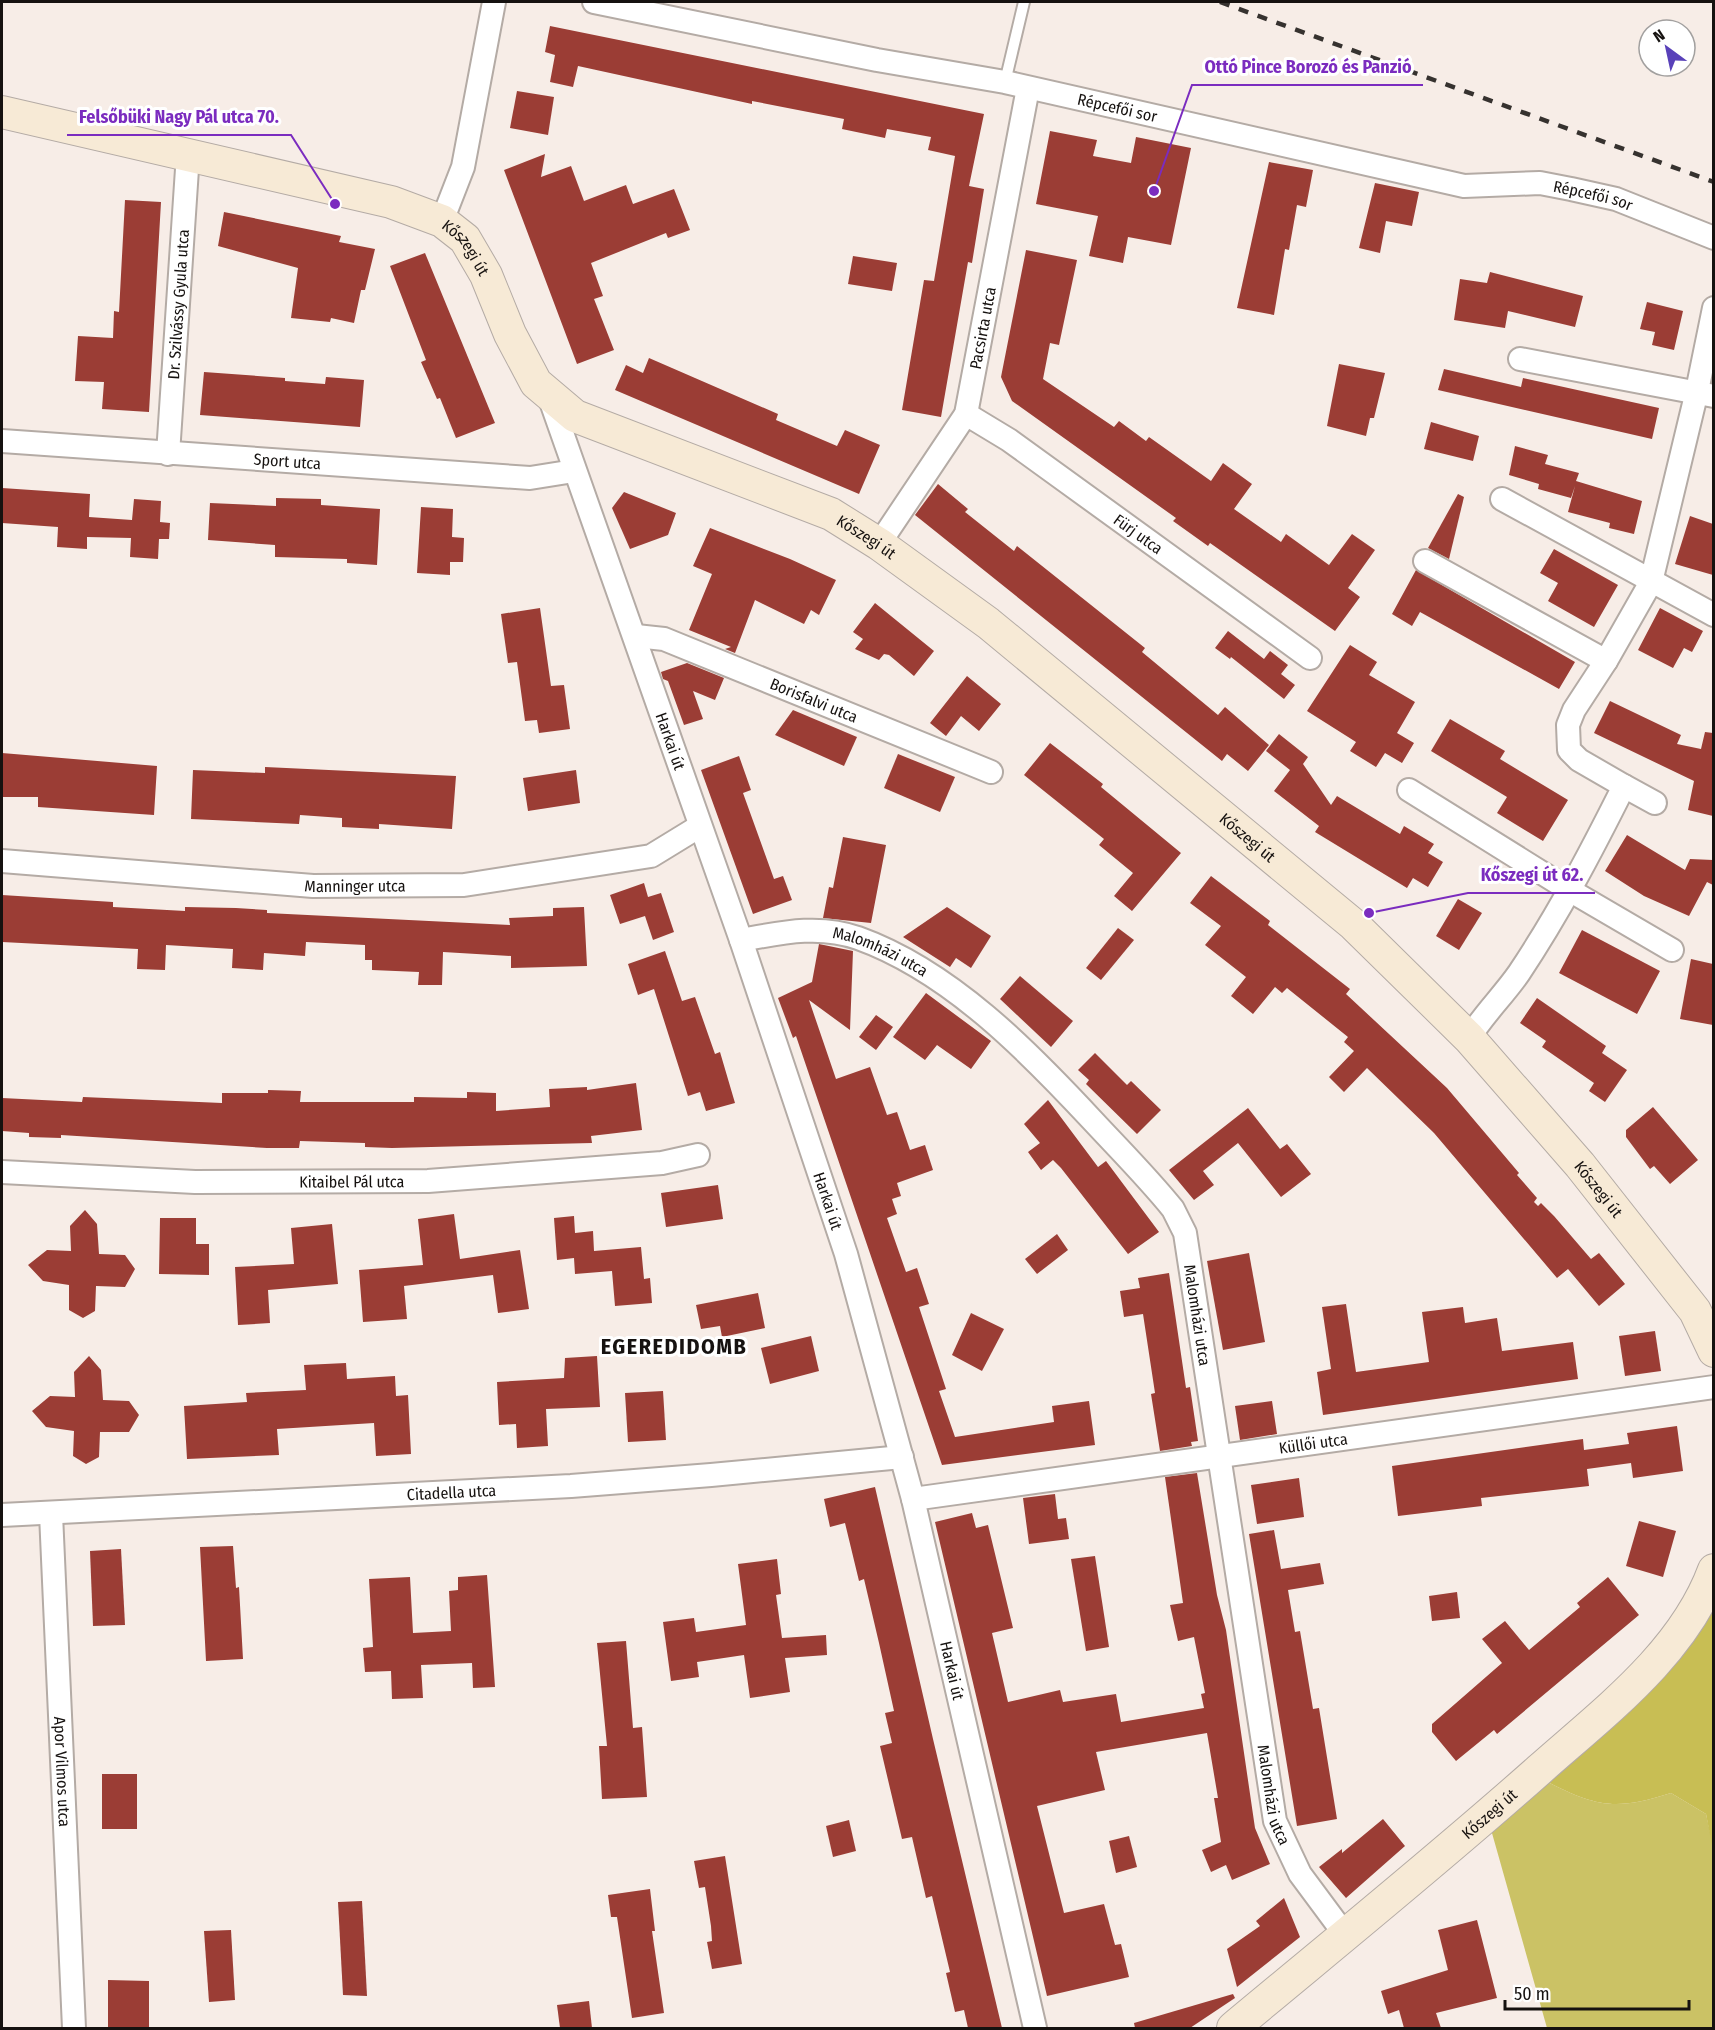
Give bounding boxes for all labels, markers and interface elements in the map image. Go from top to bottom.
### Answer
north arrow [1637,18,1697,78]
text: N [1650,25,1668,46]
callout: Ottó Pince Borozó és Panzió [1192,49,1423,85]
text: Ottó Pince Borozó és Panzió [1204,56,1412,78]
street label: Répcefői sor [1076,90,1159,126]
callout: Felsőbüki Nagy Pál utca 70. [67,99,291,135]
text: Felsőbüki Nagy Pál utca 70. [79,106,279,128]
street label: Répcefői sor [1552,177,1636,215]
street label: Kőszegi út [438,216,494,280]
street label: Dr. Szilvássy Gyula utca [164,229,193,380]
street label: Pacsirta utca [966,285,1000,371]
street label: Sport utca [253,450,322,473]
street label: Fürj utca [1110,510,1166,558]
street label: Kőszegi út [833,511,900,564]
street label: Borisfalvi utca [767,674,860,727]
street label: Harkai út [651,710,689,773]
street label: Kőszegi út [1216,809,1280,867]
callout: Kőszegi út 62. [1468,857,1595,893]
text: Kőszegi út 62. [1481,864,1583,886]
street label: Manninger utca [304,876,406,896]
street label: Malomházi utca [831,923,931,981]
street label: Kőszegi út [1570,1157,1627,1222]
street label: Harkai út [809,1170,846,1233]
street label: Kitaibel Pál utca [299,1172,404,1192]
street label: Malomházi utca [1180,1263,1214,1367]
district label: EGEREDIDOMB [601,1333,747,1360]
street label: Küllői utca [1278,1429,1349,1458]
street label: Citadella utca [406,1481,497,1504]
street label: Harkai út [936,1639,968,1703]
street label: Apor Vilmos utca [50,1716,74,1828]
street label: Malomházi utca [1253,1744,1294,1848]
street label: Kőszegi út [1458,1785,1521,1843]
scale bar [1505,1973,1690,2011]
text: 50 m [1514,1983,1550,2005]

